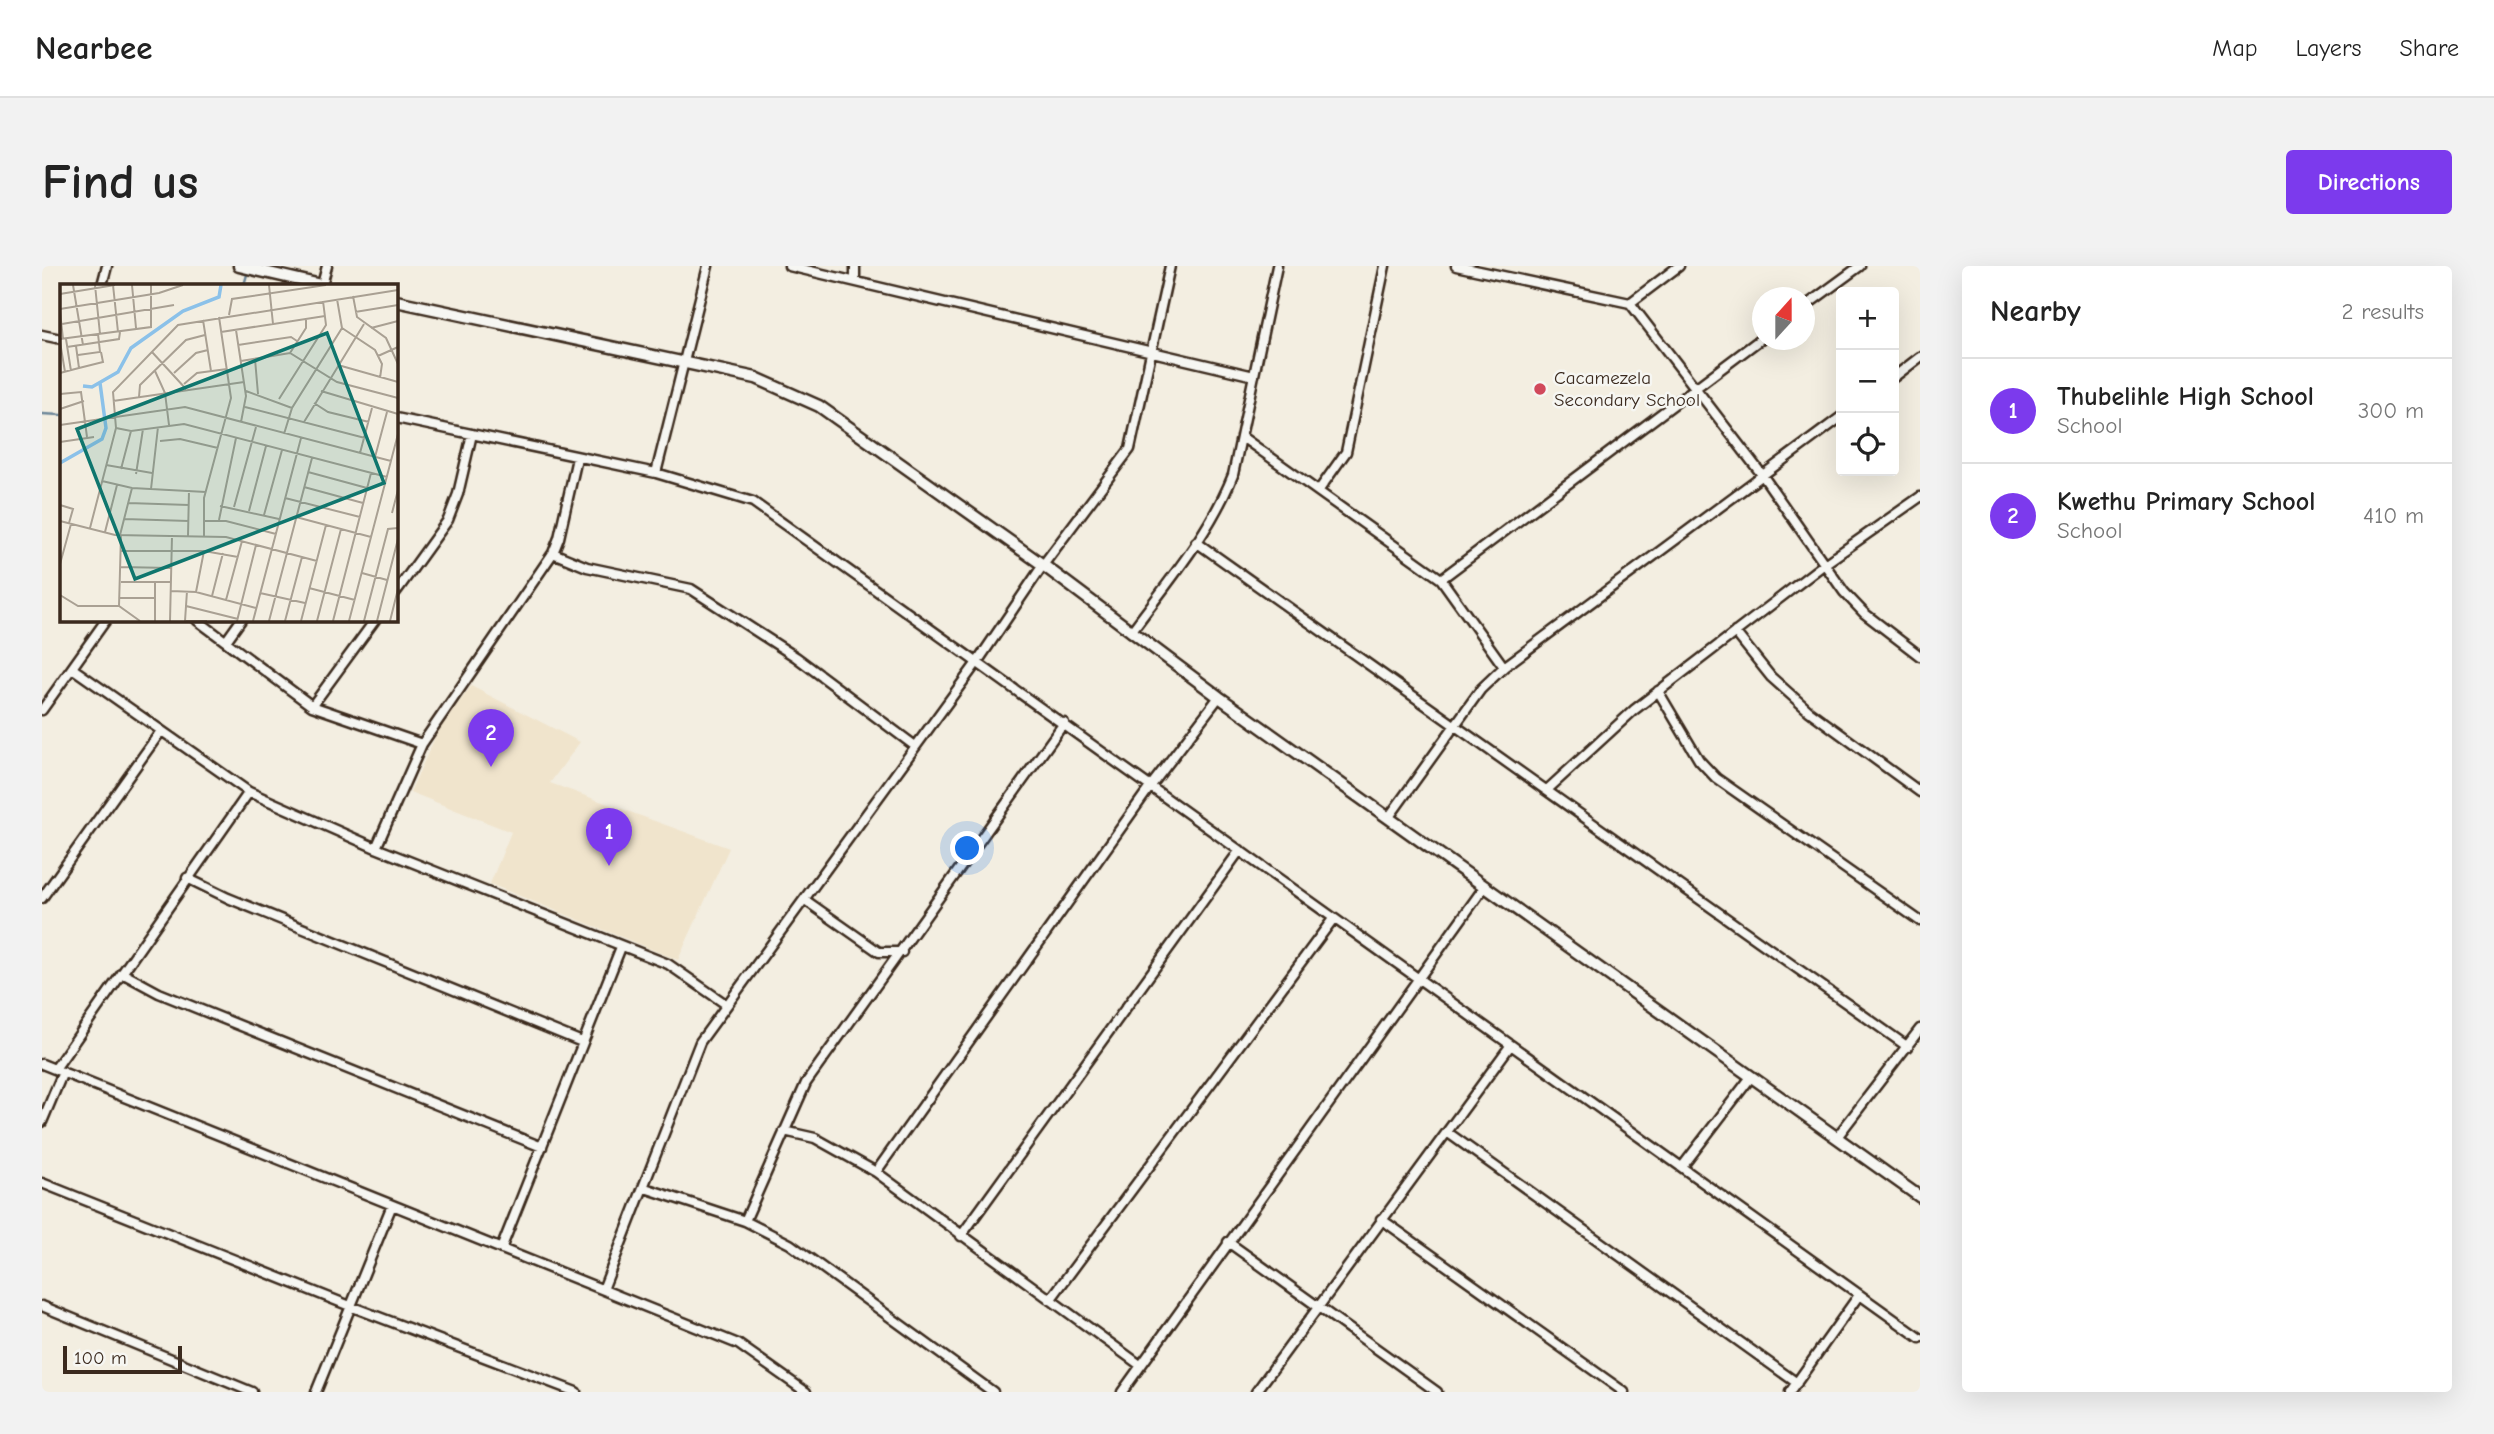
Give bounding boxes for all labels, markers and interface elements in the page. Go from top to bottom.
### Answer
text: Nearbee [35,29,153,67]
text: Map [2212,34,2258,62]
text: Layers [2296,34,2361,62]
text: Share [2399,34,2459,62]
button: Directions [2286,150,2452,214]
text: Find us [42,154,198,210]
inset map [60,284,397,621]
north arrow [1752,287,1815,350]
map controls [1836,287,1899,476]
button: + [1836,287,1899,350]
text: Nearby [1990,294,2081,329]
text: 2 results [2342,298,2424,325]
button: − [1836,350,1899,413]
place label: Cacamezela Secondary School [1554,367,1700,411]
marker: Cacamezela Secondary School [1532,381,1548,397]
text: Thubelihle High School [2057,382,2314,412]
text: 1 [2008,397,2018,424]
text: 300 m [2358,397,2424,424]
text: School [2057,412,2122,439]
button: locate [1836,413,1899,476]
text: Kwethu Primary School [2057,487,2315,517]
text: 2 [2007,502,2019,529]
text: 410 m [2363,502,2424,529]
text: School [2057,517,2122,544]
pin: 2 [468,709,514,767]
pin: 1 [586,808,632,866]
your location [950,831,984,865]
scale bar [63,1343,182,1375]
text: 100 m [74,1347,127,1369]

